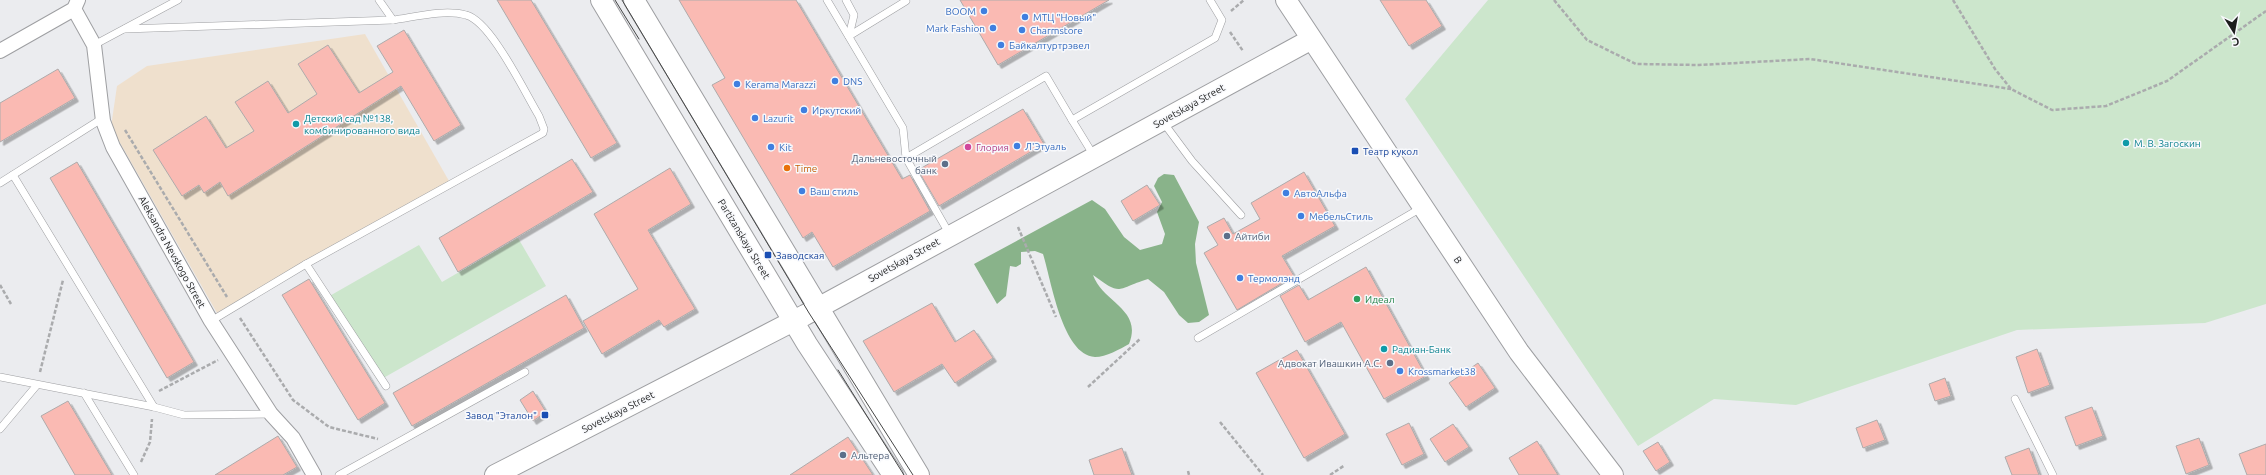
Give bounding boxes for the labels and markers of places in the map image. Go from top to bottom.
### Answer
place label: BOOM [945,6,976,17]
marker: BOOM [979,6,989,16]
marker: МТЦ "Новый" [1020,12,1030,22]
place label: МТЦ "Новый" [1033,12,1096,23]
place label: Mark Fashion [926,23,985,34]
marker: Mark Fashion [988,23,998,33]
marker: Charmstore [1017,25,1027,35]
place label: Charmstore [1030,25,1083,36]
marker: Байкалтуртрэвел [996,40,1006,50]
place label: Байкалтуртрэвел [1009,40,1090,51]
marker: DNS [830,76,840,86]
place label: DNS [843,76,862,87]
marker: Kerama Marazzi [732,79,742,89]
place label: Kerama Marazzi [745,79,816,90]
marker: Иркутский [799,105,809,115]
place label: Иркутский [812,105,861,116]
place label: Детский сад №138, комбинированного вида [304,113,420,136]
marker: Lazurit [750,113,760,123]
place label: Lazurit [763,113,794,124]
marker: Детский сад №138, комбинированного вида [291,119,301,129]
marker: М. В. Загоскин [2121,138,2131,148]
place label: М. В. Загоскин [2134,138,2201,149]
marker: Л'Этуаль [1012,141,1022,151]
place label: Л'Этуаль [1025,141,1066,152]
marker: Kit [766,142,776,152]
place label: Kit [779,142,792,153]
marker: Глория [963,142,973,152]
place label: Глория [976,142,1009,153]
marker: Театр кукол [1350,146,1360,156]
place label: Театр кукол [1363,146,1418,157]
place label: Дальневосточный банк [852,153,937,176]
marker: Дальневосточный банк [940,159,950,169]
marker: Time [782,163,792,173]
place label: Time [795,163,817,174]
marker: Ваш стиль [797,186,807,196]
place label: Ваш стиль [810,186,858,197]
marker: АвтоАльфа [1281,188,1291,198]
place label: АвтоАльфа [1294,188,1347,199]
marker: МебельСтиль [1296,211,1306,221]
place label: МебельСтиль [1309,211,1373,222]
marker: Айтиби [1222,231,1232,241]
place label: Айтиби [1235,231,1270,242]
marker: Заводская [763,250,773,260]
place label: Заводская [776,250,824,261]
marker: Термолэнд [1235,273,1245,283]
place label: Термолэнд [1248,273,1300,284]
marker: Идеал [1352,294,1362,304]
place label: Идеал [1365,294,1395,305]
marker: Радиан-Банк [1379,344,1389,354]
place label: Радиан-Банк [1392,344,1451,355]
place label: Адвокат Ивашкин А.С. [1278,358,1382,369]
marker: Адвокат Ивашкин А.С. [1385,358,1395,368]
marker: Krossmarket38 [1395,366,1405,376]
place label: Krossmarket38 [1408,366,1476,377]
place label: Завод "Эталон" [465,410,537,421]
marker: Завод "Эталон" [540,410,550,420]
marker: Альтера [838,450,848,460]
place label: Альтера [851,450,889,461]

